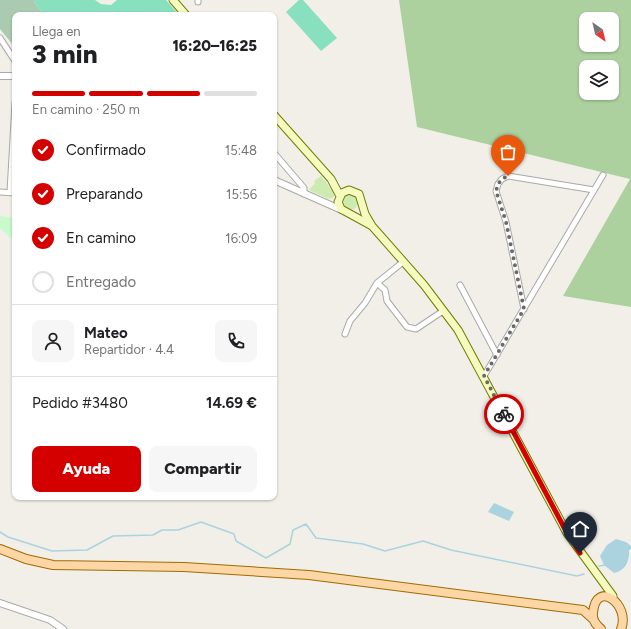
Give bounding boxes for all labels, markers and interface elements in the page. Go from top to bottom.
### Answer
north arrow [579,12,619,52]
map controls [579,12,619,100]
text: Llega en [32,24,81,39]
text: 16:20–16:25 [172,37,257,55]
text: 3 min [32,38,98,70]
button: layers [579,60,619,100]
text: En camino · 250 m [32,102,140,117]
pin [491,135,525,176]
icon: check [32,139,54,161]
text: Confirmado [66,141,146,159]
icon: bag [497,141,519,163]
text: 15:48 [225,143,257,158]
icon: check [32,183,54,205]
text: Preparando [66,185,143,203]
text: 15:56 [226,187,257,202]
icon: check [32,227,54,249]
text: En camino [66,229,136,247]
text: 16:09 [225,231,257,246]
text: Entregado [66,273,136,291]
button: person [32,320,74,362]
button: phone [215,320,257,362]
text: Mateo [84,324,128,342]
text: Repartidor · 4.4 [84,342,174,357]
text: Pedido #3480 [32,394,128,412]
text: 14.69 € [206,394,257,412]
courier [484,394,524,434]
icon: bike [493,403,515,425]
button: Ayuda [32,446,141,492]
button: Compartir [149,446,257,492]
pin [563,512,597,553]
icon: home [569,518,591,540]

